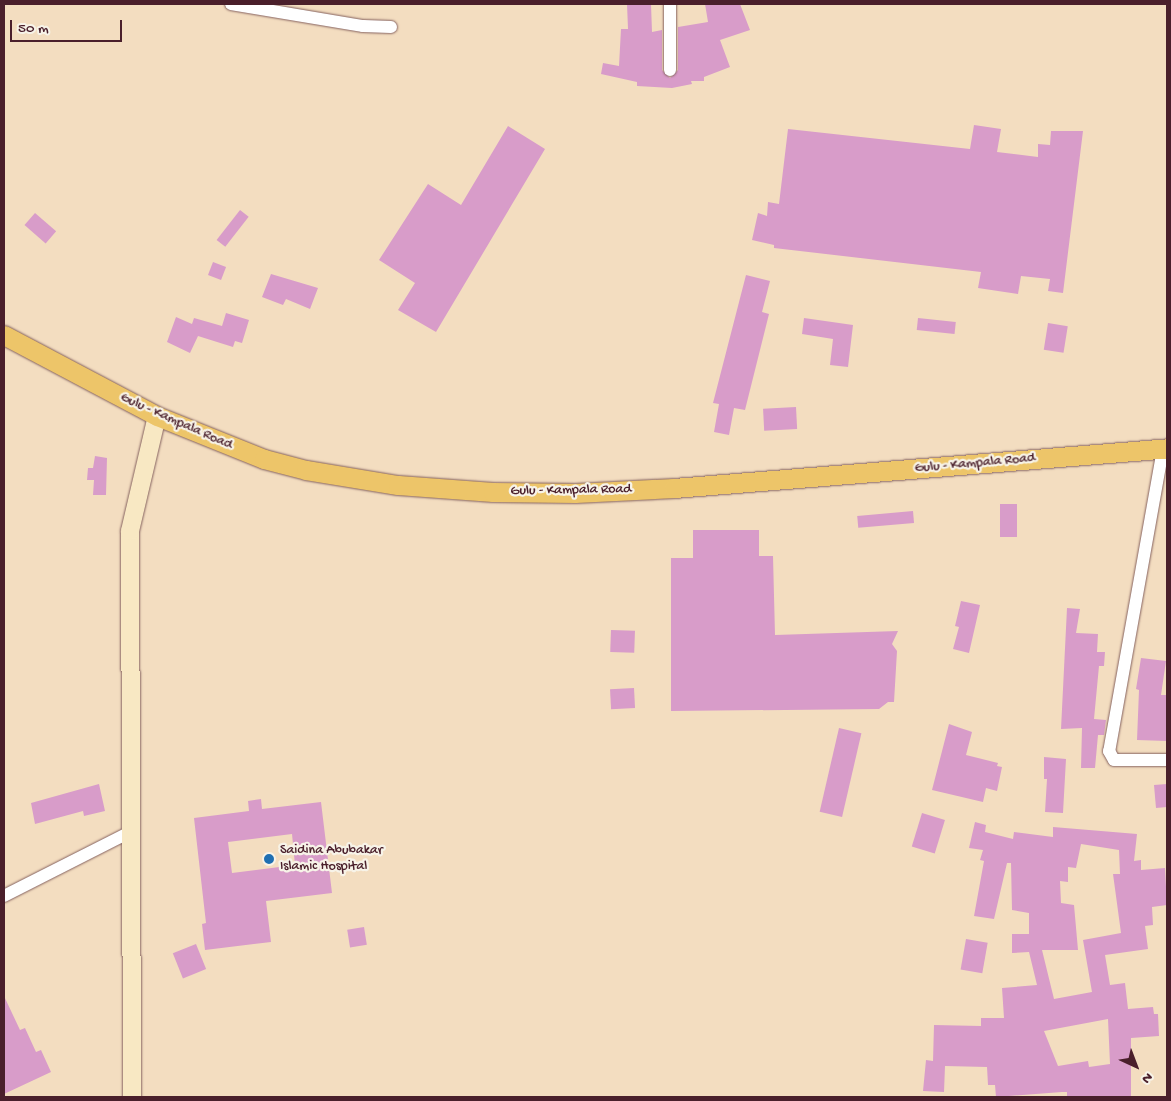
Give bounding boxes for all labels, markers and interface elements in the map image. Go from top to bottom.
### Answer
scale bar [12,10,125,42]
text: 50 m [18,20,49,38]
street label: Gulu - Kampala Road [117,390,235,454]
street label: Gulu - Kampala Road [914,450,1036,478]
street label: Gulu - Kampala Road [510,482,632,500]
place label: Saidina Abubakar Islamic Hospital [280,843,383,876]
marker: Saidina Abubakar Islamic Hospital [262,852,276,866]
north arrow [1111,1041,1161,1091]
text: N [1137,1068,1156,1087]

